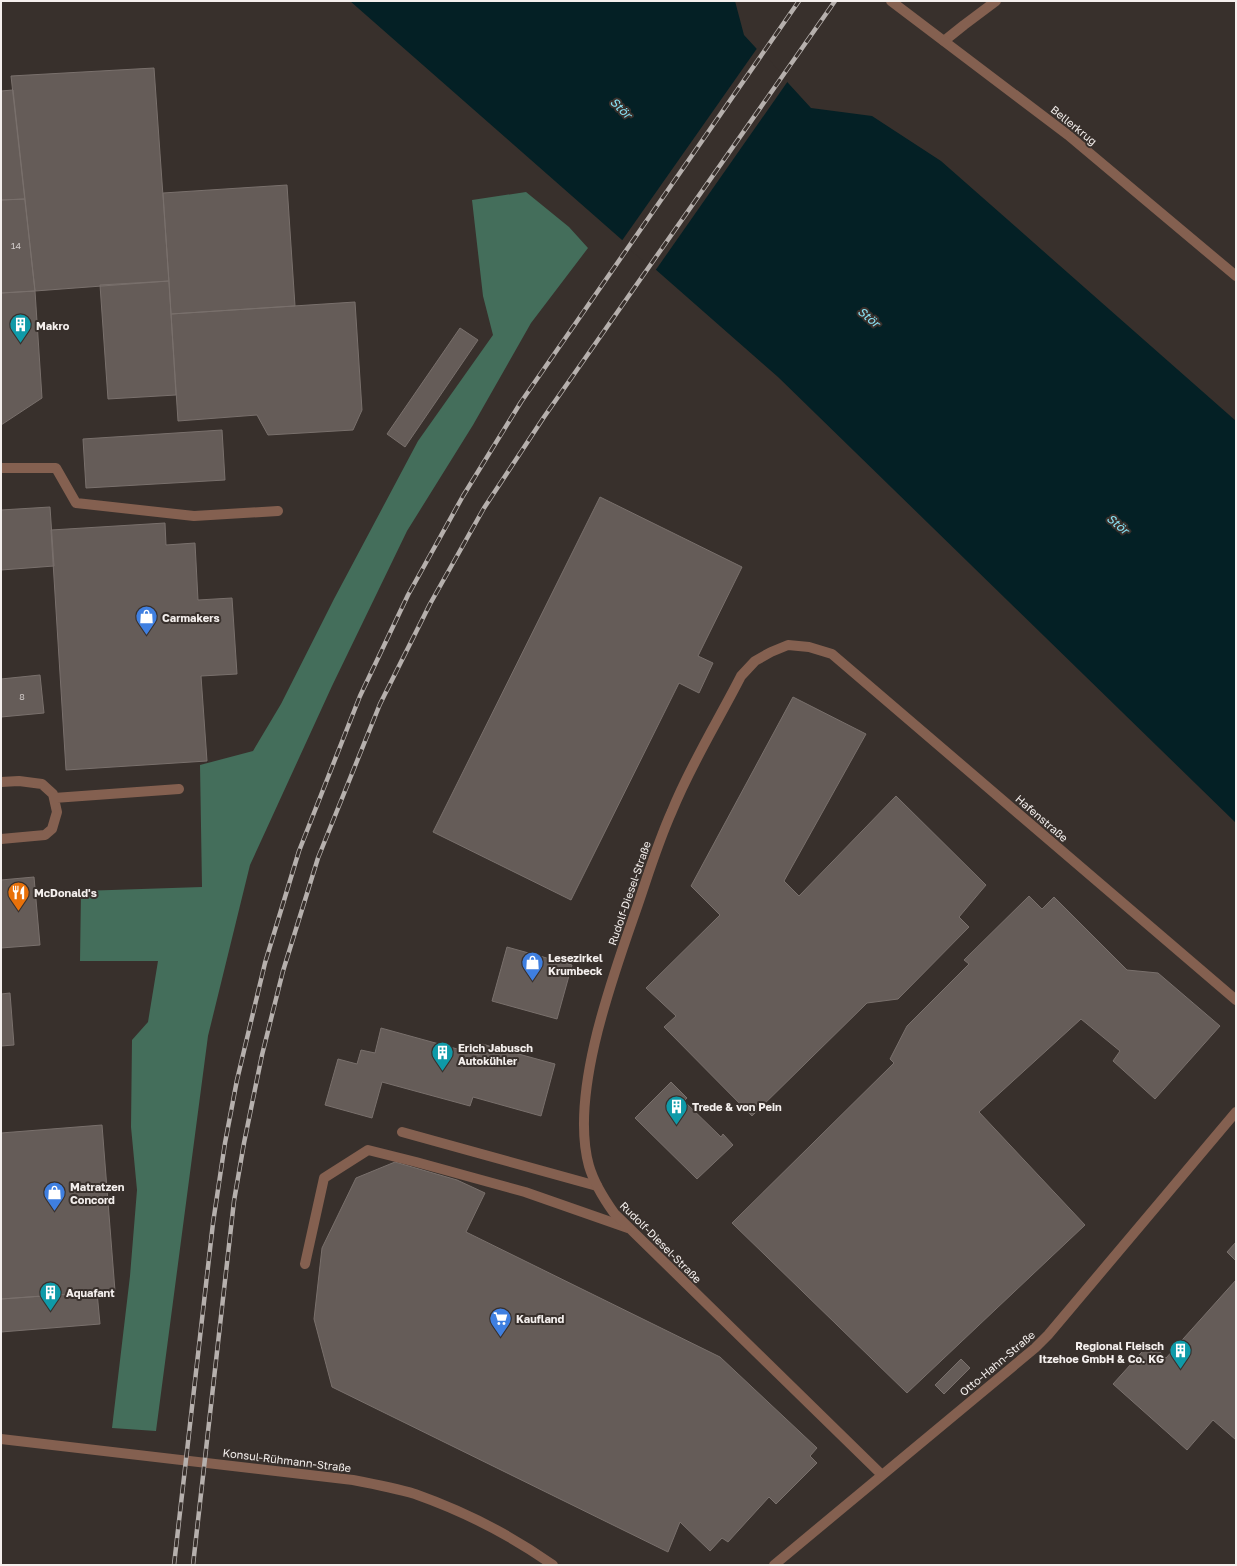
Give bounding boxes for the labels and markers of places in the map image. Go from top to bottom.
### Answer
building icon: Makro [7,312,33,345]
place label: Makro [36,319,70,332]
shop icon: Carmakers [133,604,159,637]
place label: Carmakers [162,611,220,624]
restaurant icon: McDonald's [6,879,32,912]
place label: McDonald's [34,886,97,899]
shop icon: Lesezirkel Krumbeck [519,950,545,983]
place label: Lesezirkel Krumbeck [548,951,603,977]
building icon: Erich Jabusch Autokühler [430,1040,456,1073]
place label: Erich Jabusch Autokühler [458,1041,533,1067]
building icon: Trede & von Pein [664,1093,690,1126]
place label: Trede & von Pein [692,1100,782,1113]
shop icon: Matratzen Concord [42,1179,68,1212]
place label: Matratzen Concord [70,1180,125,1206]
building icon: Aquafant [37,1279,63,1312]
place label: Aquafant [66,1286,115,1299]
supermarket icon: Kaufland [487,1305,513,1338]
place label: Kaufland [516,1312,565,1325]
building icon: Regional Fleisch Itzehoe GmbH & Co. KG [1167,1338,1193,1371]
place label: Regional Fleisch Itzehoe GmbH & Co. KG [1039,1339,1164,1365]

